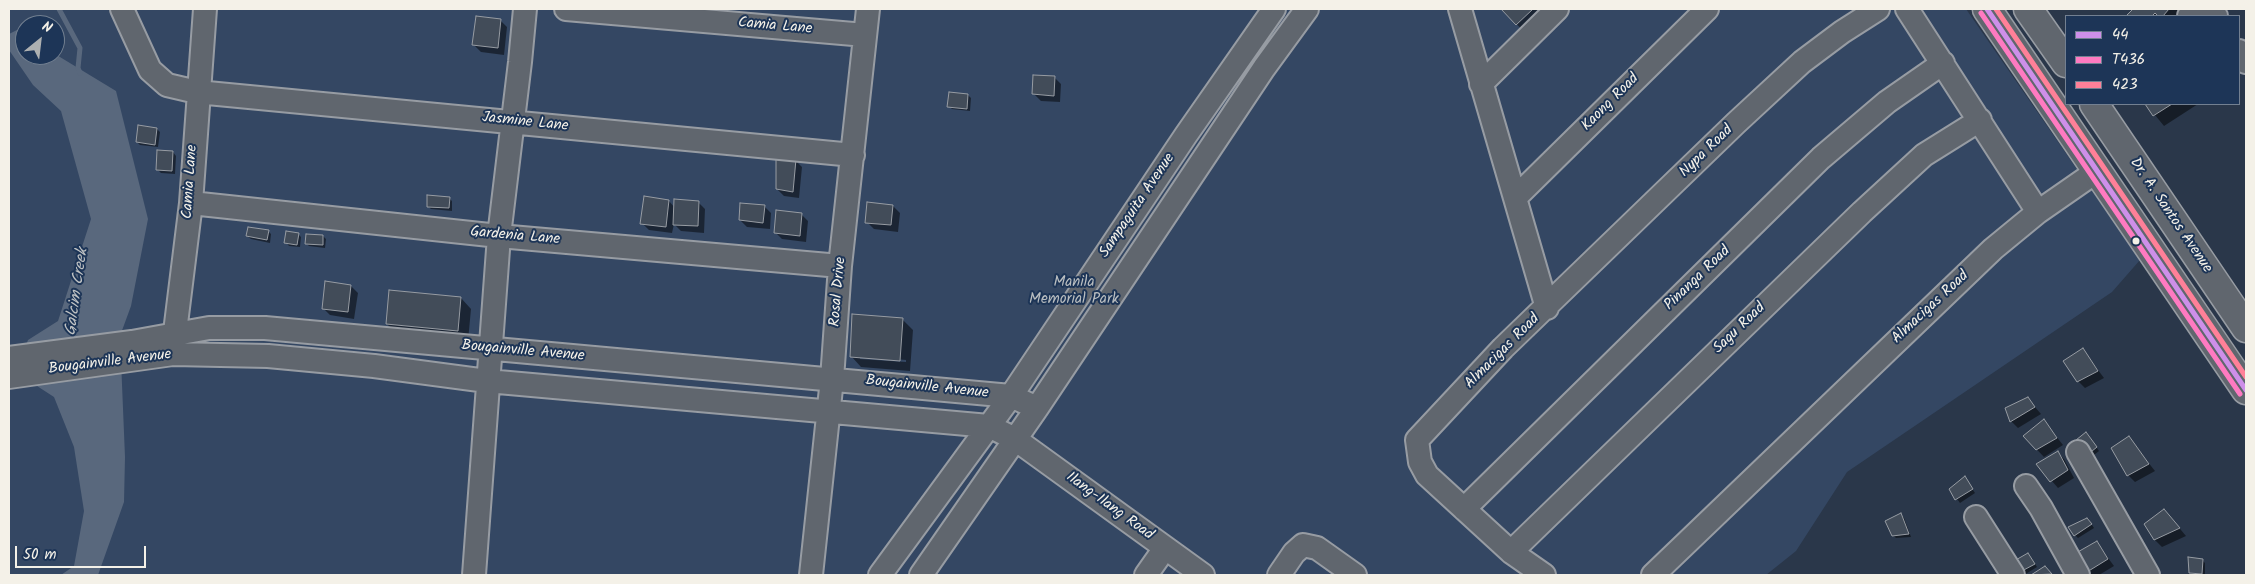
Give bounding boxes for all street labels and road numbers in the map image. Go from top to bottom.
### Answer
street label: Camia Lane [737,15,813,39]
street label: Kaong Road [1579,71,1643,135]
street label: Jasmine Lane [481,110,569,136]
street label: Nypa Road [1676,122,1738,182]
street label: Camia Lane [179,144,203,220]
street label: Sampaguita Avenue [1096,150,1180,262]
street label: Dr. A. Santos Avenue [2125,155,2215,277]
street label: Gardenia Lane [469,224,561,250]
street label: Pinanga Road [1661,243,1735,315]
street label: Rosal Drive [827,256,851,328]
street label: Almacigas Road [1889,268,1973,348]
street label: Sagu Road [1710,300,1770,358]
street label: Almacigas Road [1462,311,1544,393]
street label: Bougainville Avenue [461,338,585,366]
street label: Bougainville Avenue [48,347,172,379]
street label: Bougainville Avenue [865,373,989,403]
street label: Ilang-Ilang Road [1062,469,1156,545]

